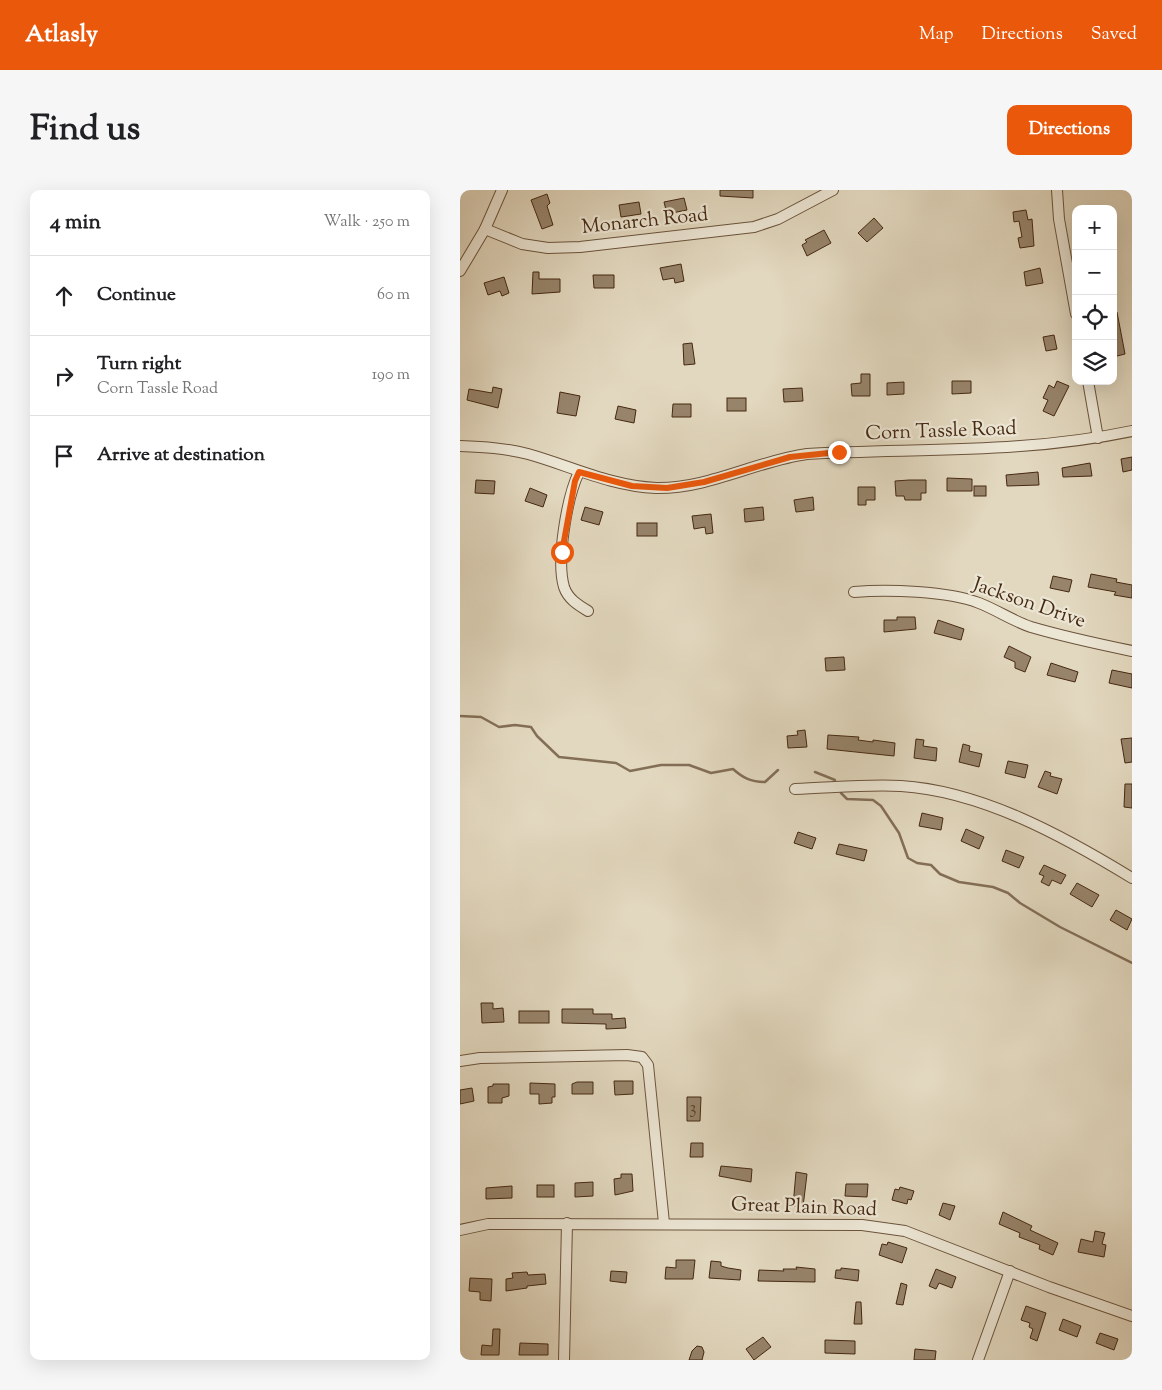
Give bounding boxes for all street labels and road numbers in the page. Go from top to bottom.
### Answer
street label: Monarch Road [580,201,710,243]
street label: Corn Tassle Road [865,415,1017,449]
street label: Jackson Drive [968,571,1089,637]
street label: Great Plain Road [730,1191,878,1225]

